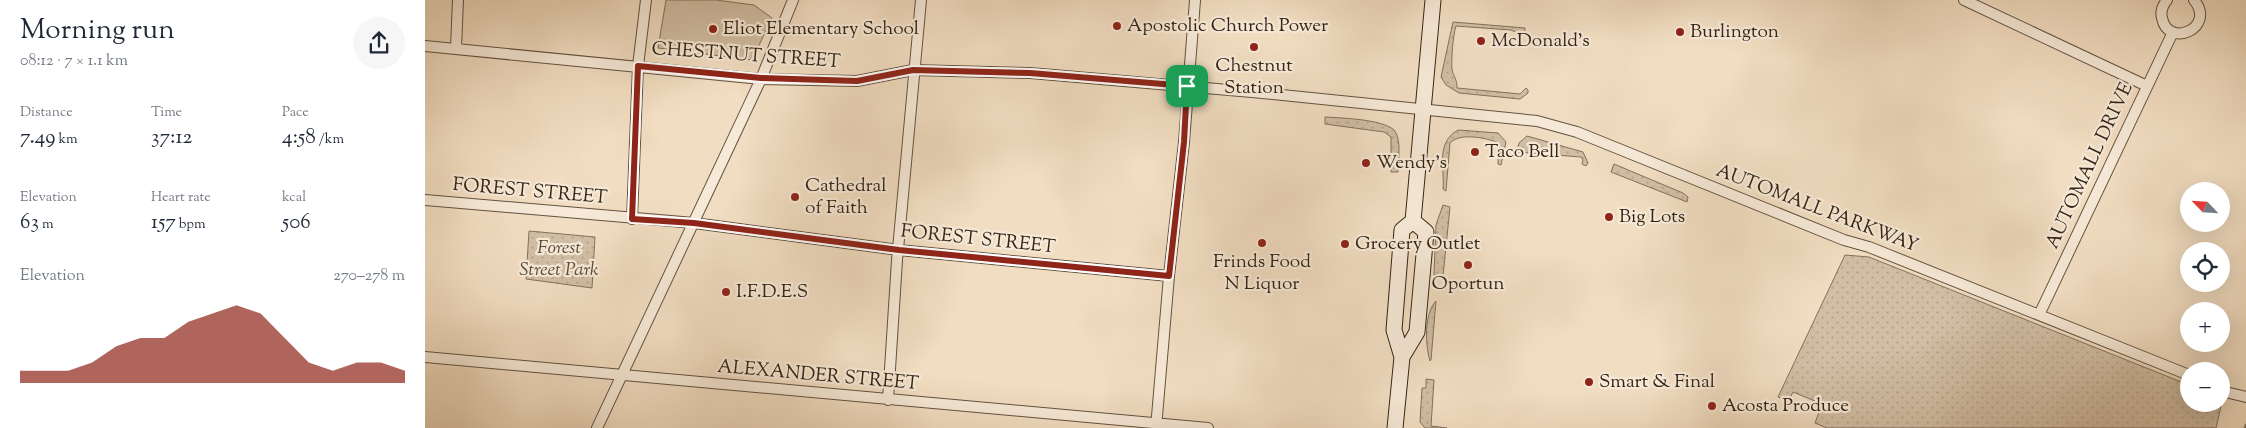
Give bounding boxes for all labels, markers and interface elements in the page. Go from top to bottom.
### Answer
text: Morning run [20,11,175,51]
place label: Apostolic Church Power [1127,13,1328,40]
place label: Eliot Elementary School [723,16,919,43]
button: share [353,17,405,69]
place label: Burlington [1690,19,1779,46]
marker: Apostolic Church Power [1111,20,1123,32]
marker: Eliot Elementary School [707,23,719,35]
marker: Burlington [1674,26,1686,38]
place label: McDonald's [1491,28,1590,55]
marker: McDonald's [1475,35,1487,47]
street label: CHESTNUT STREET [651,36,841,76]
marker: Chestnut Station [1248,41,1260,53]
text: 08:12 · 7 × 1.1 km [20,50,128,73]
place label: Chestnut Station [1215,53,1293,102]
pin [1166,65,1208,107]
icon: arrive [1173,72,1201,100]
street label: AUTOMALL DRIVE [2040,78,2141,254]
text: Distance [20,103,73,123]
text: Time [151,103,182,123]
text: Pace [282,103,309,123]
text: 7.49 [20,123,55,153]
text: 37:12 [151,123,192,153]
text: 4:58 [282,123,316,153]
text: km [55,130,78,150]
text: /km [316,130,344,150]
place label: Taco Bell [1485,139,1560,166]
marker: Taco Bell [1469,146,1481,158]
place label: Wendy's [1376,150,1447,177]
marker: Wendy's [1360,157,1372,169]
street label: AUTOMALL PARKWAY [1712,158,1923,260]
street label: FOREST STREET [452,172,608,212]
place label: Cathedral of Faith [805,173,887,222]
north arrow [2180,182,2230,232]
map controls [2180,182,2230,412]
text: Elevation [20,188,77,208]
text: Heart rate [151,188,211,208]
text: kcal [282,188,306,208]
marker: Cathedral of Faith [789,191,801,203]
place label: Big Lots [1619,204,1685,231]
text: 63 [20,208,39,238]
text: 157 [151,208,176,238]
text: 506 [282,208,311,238]
marker: Big Lots [1603,211,1615,223]
text: m [39,215,53,235]
text: bpm [176,215,206,235]
street label: FOREST STREET [899,218,1057,262]
place label: Grocery Outlet [1355,231,1481,258]
park label: Forest Street Park [519,235,599,284]
marker: Frinds Food N Liquor [1256,237,1268,249]
marker: Grocery Outlet [1339,238,1351,250]
button: locate [2180,242,2230,292]
place label: Frinds Food N Liquor [1213,249,1311,298]
marker: Oportun [1462,259,1474,271]
text: Elevation [20,265,85,288]
text: 270–278 m [333,265,405,288]
place label: Oportun [1432,271,1504,298]
place label: I.F.D.E.S [736,279,808,306]
marker: I.F.D.E.S [720,286,732,298]
button: + [2180,302,2230,352]
street label: ALEXANDER STREET [716,354,920,398]
button: − [2180,362,2230,412]
place label: Smart & Final [1599,369,1715,396]
marker: Smart & Final [1583,376,1595,388]
place label: Acosta Produce [1722,393,1849,420]
marker: Acosta Produce [1706,400,1718,412]

